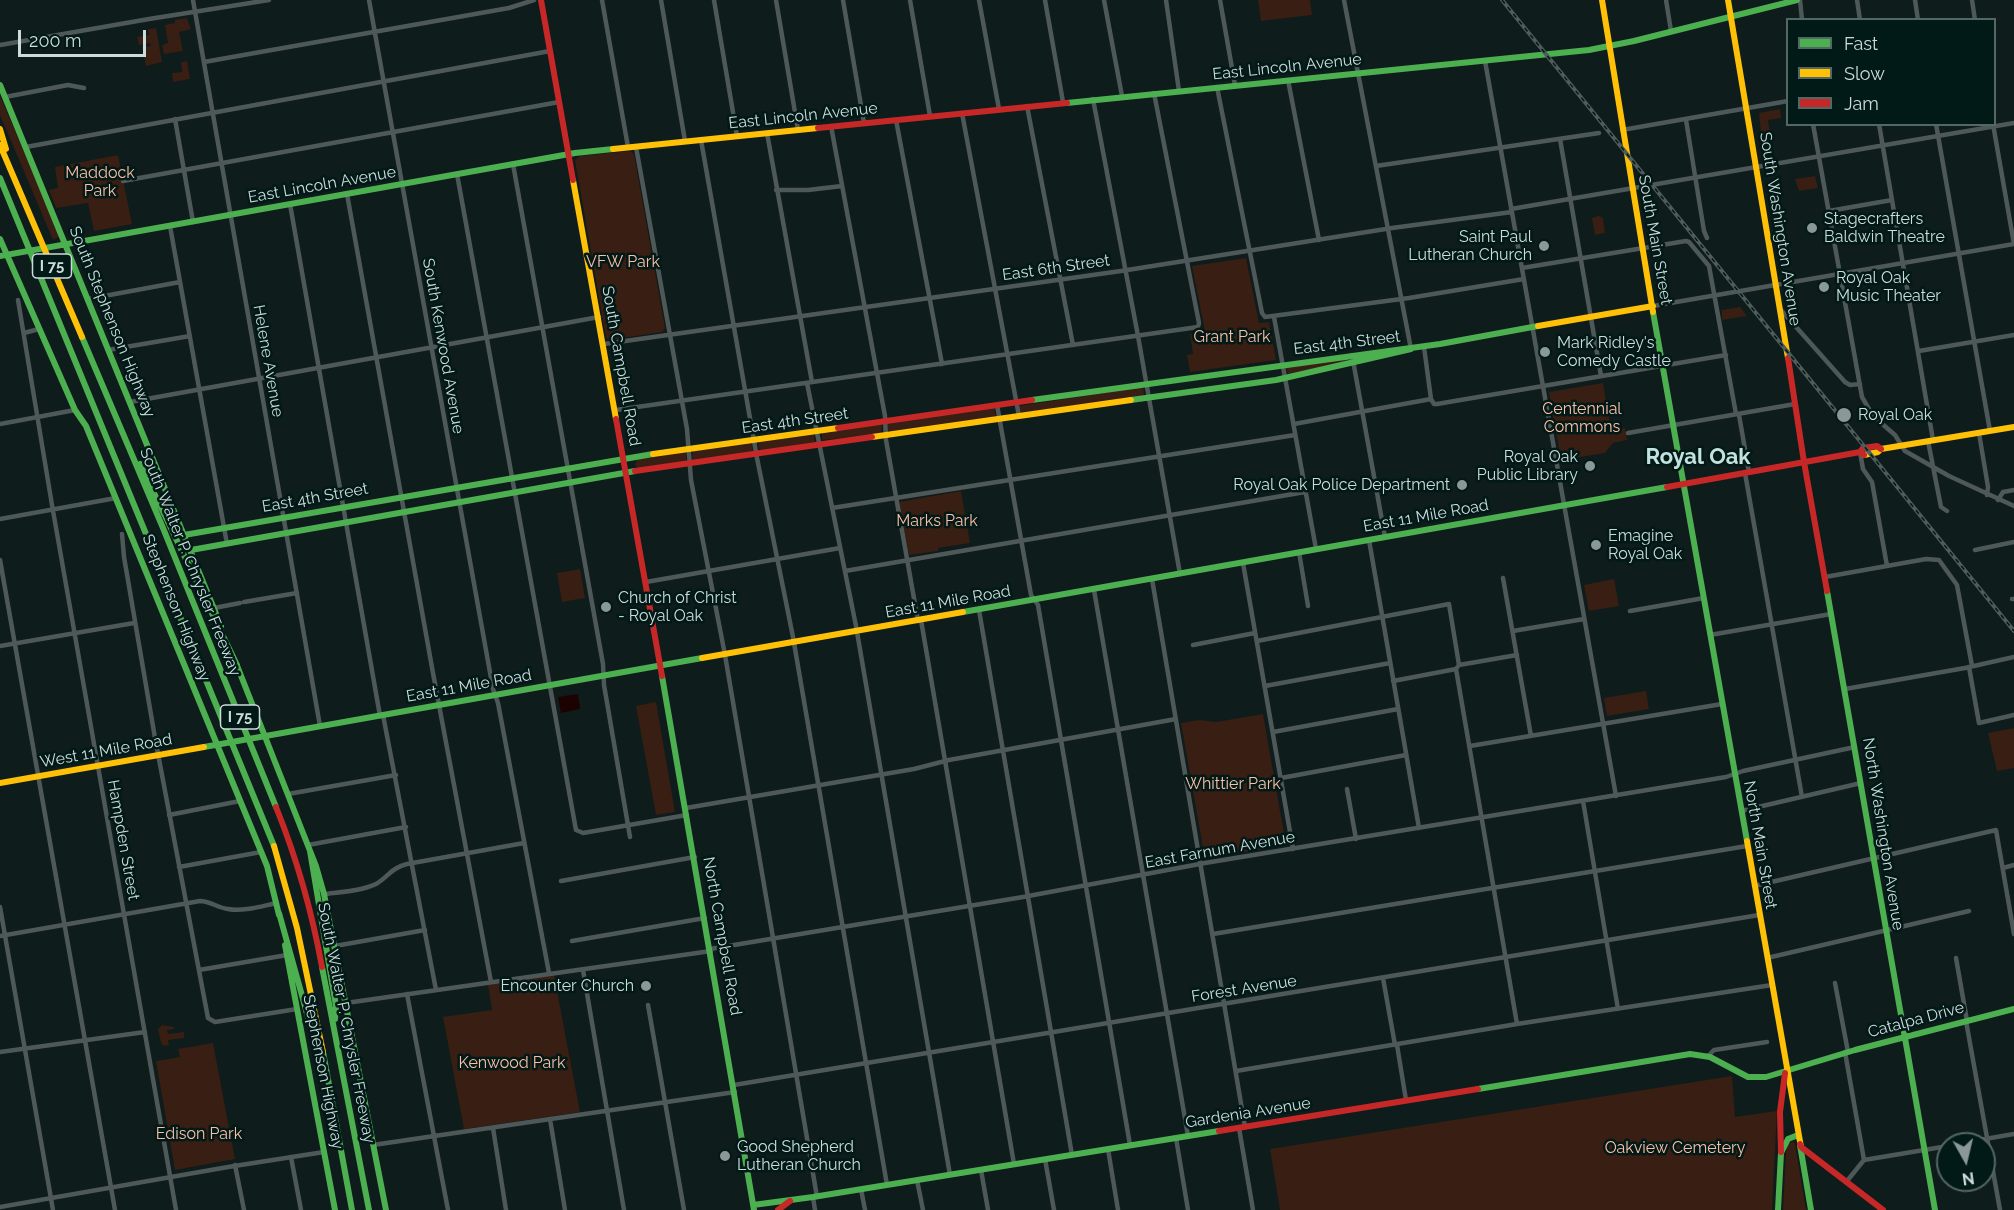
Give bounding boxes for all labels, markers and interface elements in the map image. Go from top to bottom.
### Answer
scale bar [21,18,148,56]
legend [1786,18,1996,126]
text: 200 m [29,30,82,51]
text: Fast [1844,33,1878,54]
street label: East Lincoln Avenue [1211,50,1363,84]
text: Slow [1844,63,1885,84]
text: Jam [1844,93,1879,114]
street label: East Lincoln Avenue [727,99,879,133]
street label: South Washington Avenue [1755,131,1805,327]
park label: Maddock Park [65,163,135,201]
street label: East Lincoln Avenue [247,163,397,207]
street label: South Main Street [1634,174,1676,306]
place label: Stagecrafters Baldwin Theatre [1824,209,1945,247]
marker: Stagecrafters Baldwin Theatre [1805,221,1819,235]
street label: South Stephenson Highway [65,224,159,420]
place label: Saint Paul Lutheran Church [1408,227,1532,265]
marker: Saint Paul Lutheran Church [1537,239,1551,253]
street label: East 6th Street [1001,251,1111,285]
park label: VFW Park [586,252,660,272]
road number: I 75 [32,254,72,278]
street label: South Kenwood Avenue [418,257,468,435]
place label: Royal Oak Music Theater [1836,268,1941,306]
marker: Royal Oak Music Theater [1817,280,1831,294]
street label: South Campbell Road [597,284,645,448]
street label: Helene Avenue [249,303,287,419]
park label: Grant Park [1193,327,1271,347]
street label: East 4th Street [1293,327,1401,359]
place label: Mark Ridley's Comedy Castle [1557,333,1671,371]
marker: Mark Ridley's Comedy Castle [1538,345,1552,359]
park label: Centennial Commons [1542,399,1622,437]
street label: East 4th Street [740,404,850,438]
place label: Royal Oak [1858,405,1932,425]
marker: Royal Oak [1835,406,1853,424]
district label: Royal Oak [1645,444,1751,470]
street label: South Walter P. Chrysler Freeway [135,445,245,679]
place label: Royal Oak Public Library [1477,447,1578,485]
marker: Royal Oak Public Library [1583,459,1597,473]
place label: Royal Oak Police Department [1233,475,1450,495]
marker: Royal Oak Police Department [1455,478,1469,492]
street label: East 4th Street [260,479,370,517]
street label: East 11 Mile Road [1362,496,1490,536]
park label: Marks Park [896,511,978,531]
place label: Emagine Royal Oak [1608,526,1682,564]
street label: Stephenson Highway [138,532,214,684]
marker: Emagine Royal Oak [1589,538,1603,552]
street label: East 11 Mile Road [884,582,1012,622]
place label: Church of Christ - Royal Oak [618,588,737,626]
marker: Church of Christ - Royal Oak [599,600,613,614]
street label: East 11 Mile Road [405,666,533,706]
road number: I 75 [220,705,260,729]
street label: West 11 Mile Road [38,730,174,772]
street label: North Washington Avenue [1858,736,1908,932]
park label: Whittier Park [1185,774,1281,794]
street label: Hampden Street [103,778,143,902]
street label: North Main Street [1739,779,1781,911]
street label: East Farnum Avenue [1143,827,1297,873]
street label: North Campbell Road [699,855,745,1017]
street label: South Walter P. Chrysler Freeway [313,901,379,1145]
street label: Forest Avenue [1190,971,1298,1007]
place label: Encounter Church [500,976,634,996]
marker: Encounter Church [639,979,653,993]
street label: Stephenson Highway [299,993,347,1151]
street label: Catalpa Drive [1866,998,1966,1042]
park label: Kenwood Park [459,1053,565,1073]
street label: Gardenia Avenue [1184,1094,1312,1132]
park label: Edison Park [156,1124,242,1144]
north arrow [1936,1132,1996,1192]
place label: Good Shepherd Lutheran Church [737,1137,861,1175]
park label: Oakview Cemetery [1605,1138,1745,1158]
marker: Good Shepherd Lutheran Church [718,1149,732,1163]
text: N [1961,1168,1976,1189]

